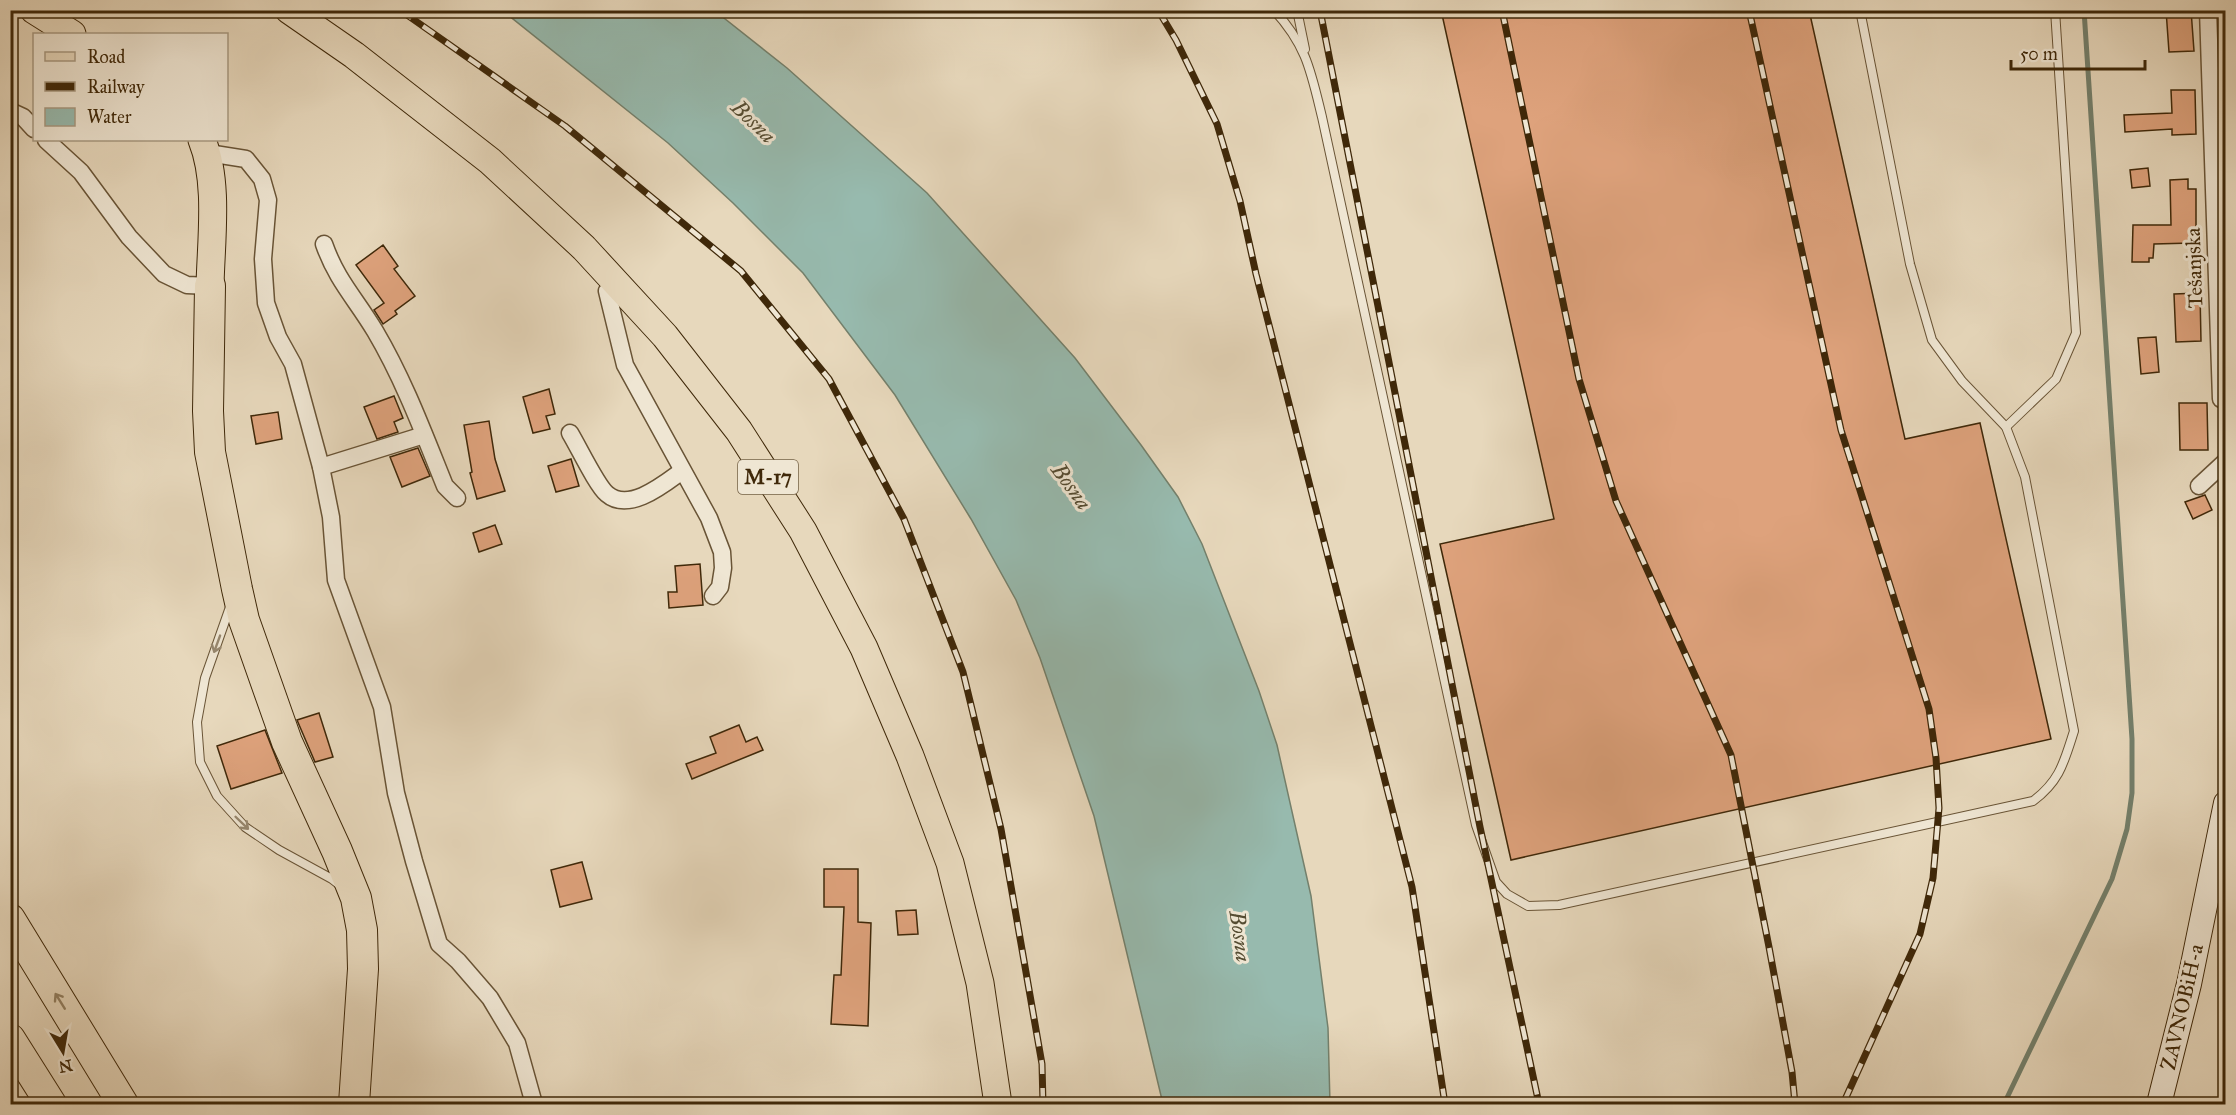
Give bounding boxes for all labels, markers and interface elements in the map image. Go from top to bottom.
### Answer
legend [33,33,228,141]
scale bar [2011,33,2144,71]
text: 50 m [2020,43,2058,65]
text: Road [87,46,125,68]
text: Railway [87,76,145,98]
water label: Bosna [725,93,782,149]
text: Water [87,106,132,128]
street label: Tešanjska [2180,227,2208,309]
water label: Bosna [1045,457,1098,515]
road number: M-17 [738,460,798,494]
one-way arrow [210,634,221,653]
one-way arrow [234,815,249,830]
water label: Bosna [1223,908,1257,963]
street label: ZAVNOBiH-a [2155,941,2209,1073]
one-way arrow [54,993,66,1010]
north arrow [33,1022,93,1082]
text: N [57,1056,74,1077]

